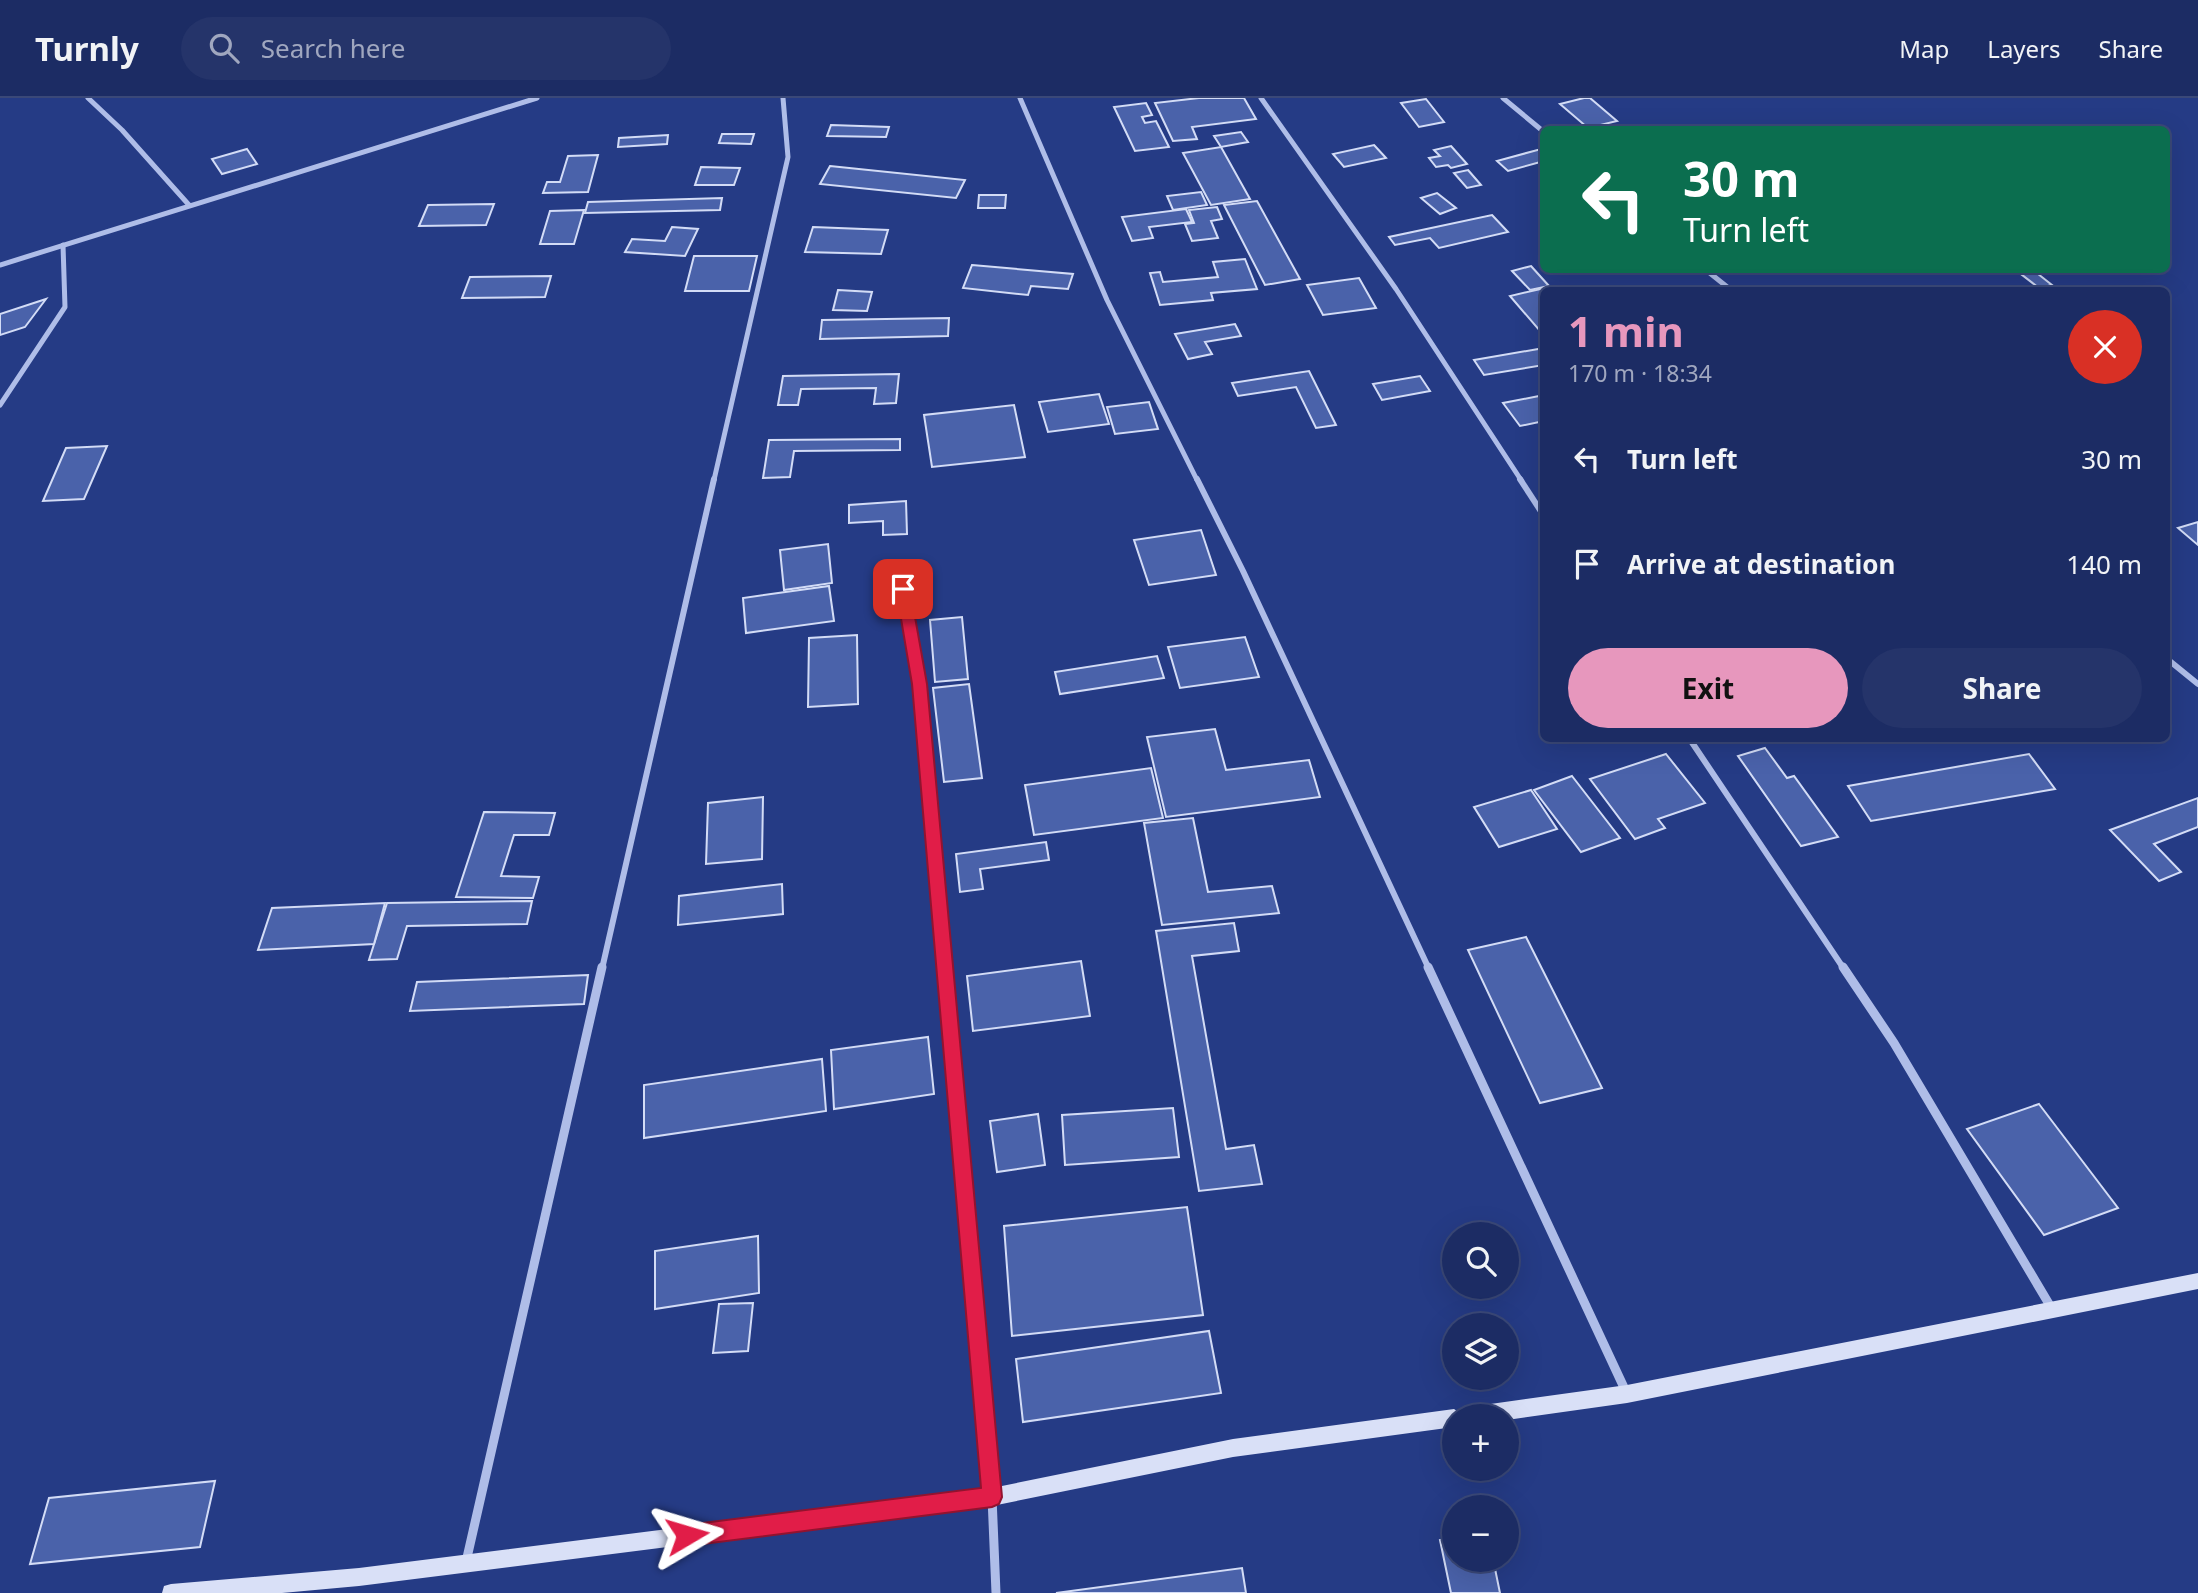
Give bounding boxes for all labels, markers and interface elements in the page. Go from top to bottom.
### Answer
search box [181,17,671,80]
text: Turnly [35,26,139,71]
icon: search [205,29,243,67]
text: Search here [261,30,405,66]
text: Map [1899,32,1949,65]
text: Layers [1987,32,2061,65]
text: Share [2099,32,2163,65]
text: 30 m [1683,145,1800,211]
icon: left [1568,154,1659,245]
text: Turn left [1683,208,1809,251]
text: 1 min [1568,302,1684,359]
button: close [2068,310,2142,384]
text: 170 m · 18:34 [1568,357,1712,389]
icon: left [1568,440,1606,478]
text: Turn left [1627,441,1738,477]
text: 30 m [2081,441,2142,477]
icon: arrive [1568,545,1606,583]
text: Arrive at destination [1627,546,1896,582]
text: 140 m [2066,546,2142,582]
pin [873,559,933,619]
icon: arrive [884,570,922,608]
button: Exit [1568,648,1848,728]
button: Share [1862,648,2142,728]
map controls [1442,1222,1519,1572]
button: search [1442,1222,1519,1299]
button: layers [1442,1313,1519,1390]
button: + [1442,1404,1519,1481]
button: − [1442,1495,1519,1572]
position arrow [650,1498,724,1572]

